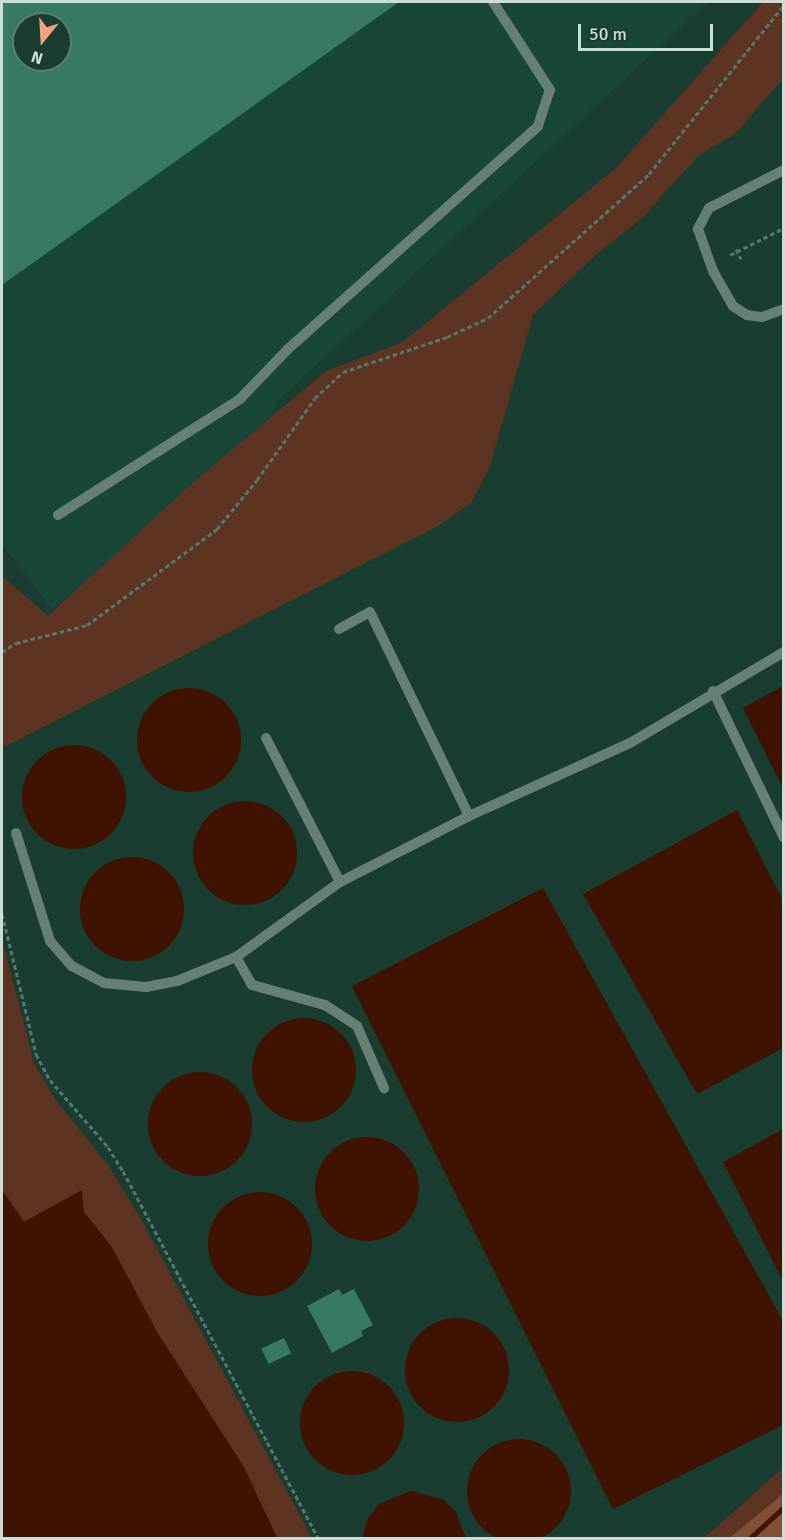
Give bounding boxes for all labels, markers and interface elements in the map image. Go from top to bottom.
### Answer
north arrow [12,12,72,72]
scale bar [581,12,716,50]
text: 50 m [589,23,627,45]
text: N [29,46,45,68]

